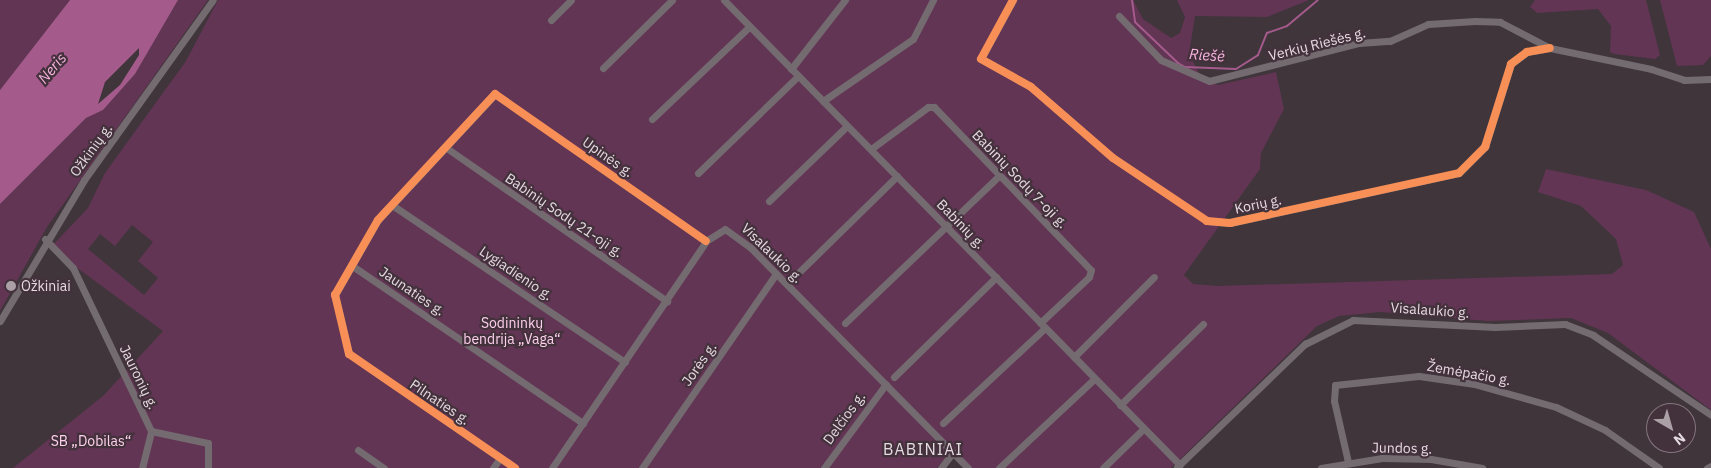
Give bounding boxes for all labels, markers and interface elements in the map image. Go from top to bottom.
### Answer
street label: Verkių Riešės g. [1267,24,1367,64]
water label: Riešė [1189,45,1225,65]
water label: Neris [34,49,70,87]
street label: Ožkinių g. [66,120,116,180]
street label: Babinių Sodų 7-oji g. [969,126,1071,232]
street label: Upinės g. [579,133,637,181]
street label: Babinių Sodų 21-oji g. [502,169,626,261]
street label: Korių g. [1233,191,1283,217]
street label: Babinių g. [933,196,989,252]
street label: Visalaukio g. [738,220,806,286]
street label: Lygiadienio g. [476,242,556,304]
street label: Jaunaties g. [376,263,448,319]
place label: Ožkiniai [21,278,71,294]
marker: Ožkiniai [5,280,17,292]
street label: Visalaukio g. [1390,299,1470,321]
park label: Sodininkų bendrija „Vaga“ [463,315,561,348]
street label: Jorės g. [678,339,720,389]
street label: Jauronių g. [116,342,162,412]
street label: Žemėpačio g. [1426,357,1512,389]
street label: Pilnaties g. [407,376,473,428]
street label: Delčios g. [819,388,869,448]
north arrow [1646,403,1696,453]
text: N [1670,429,1689,449]
park label: SB „Dobilas“ [51,433,131,449]
district label: BABINIAI [882,439,964,459]
street label: Jundos g. [1372,439,1432,457]

